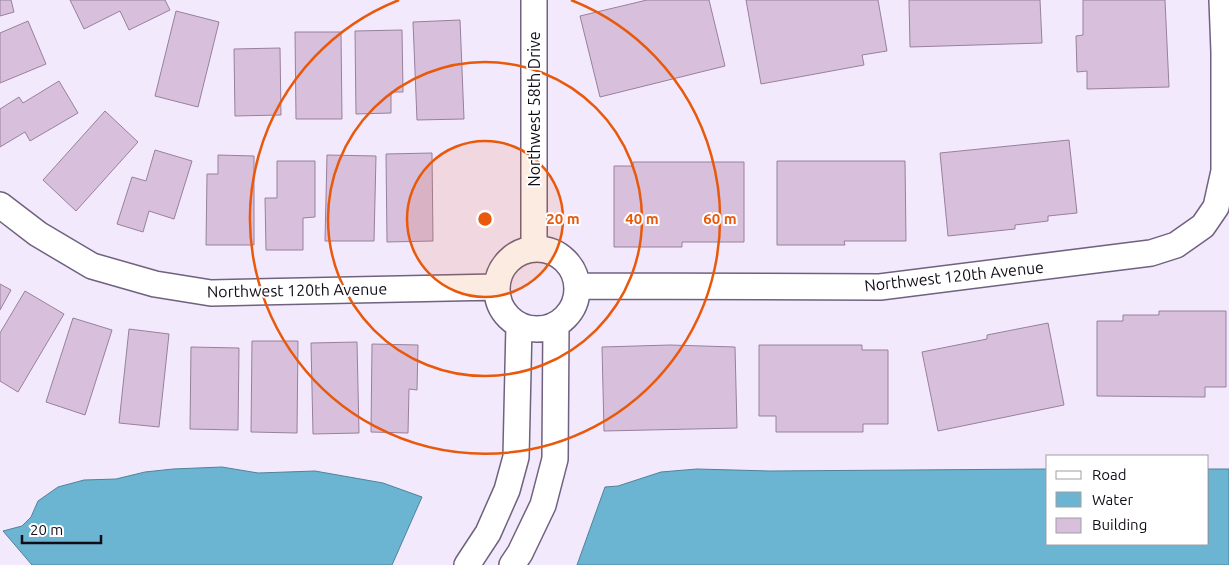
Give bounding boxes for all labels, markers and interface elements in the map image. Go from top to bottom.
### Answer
street label: Northwest 58th Drive [525,31,543,187]
centre of rings [476,210,494,228]
text: 20 m [546,210,580,227]
text: 40 m [625,210,659,227]
text: 60 m [703,210,737,227]
street label: Northwest 120th Avenue [863,258,1045,294]
street label: Northwest 120th Avenue [207,279,387,301]
legend [1046,455,1209,545]
text: Road [1092,466,1127,483]
text: Water [1092,491,1133,508]
scale bar [22,512,101,544]
text: Building [1092,516,1147,533]
text: 20 m [30,521,63,538]

